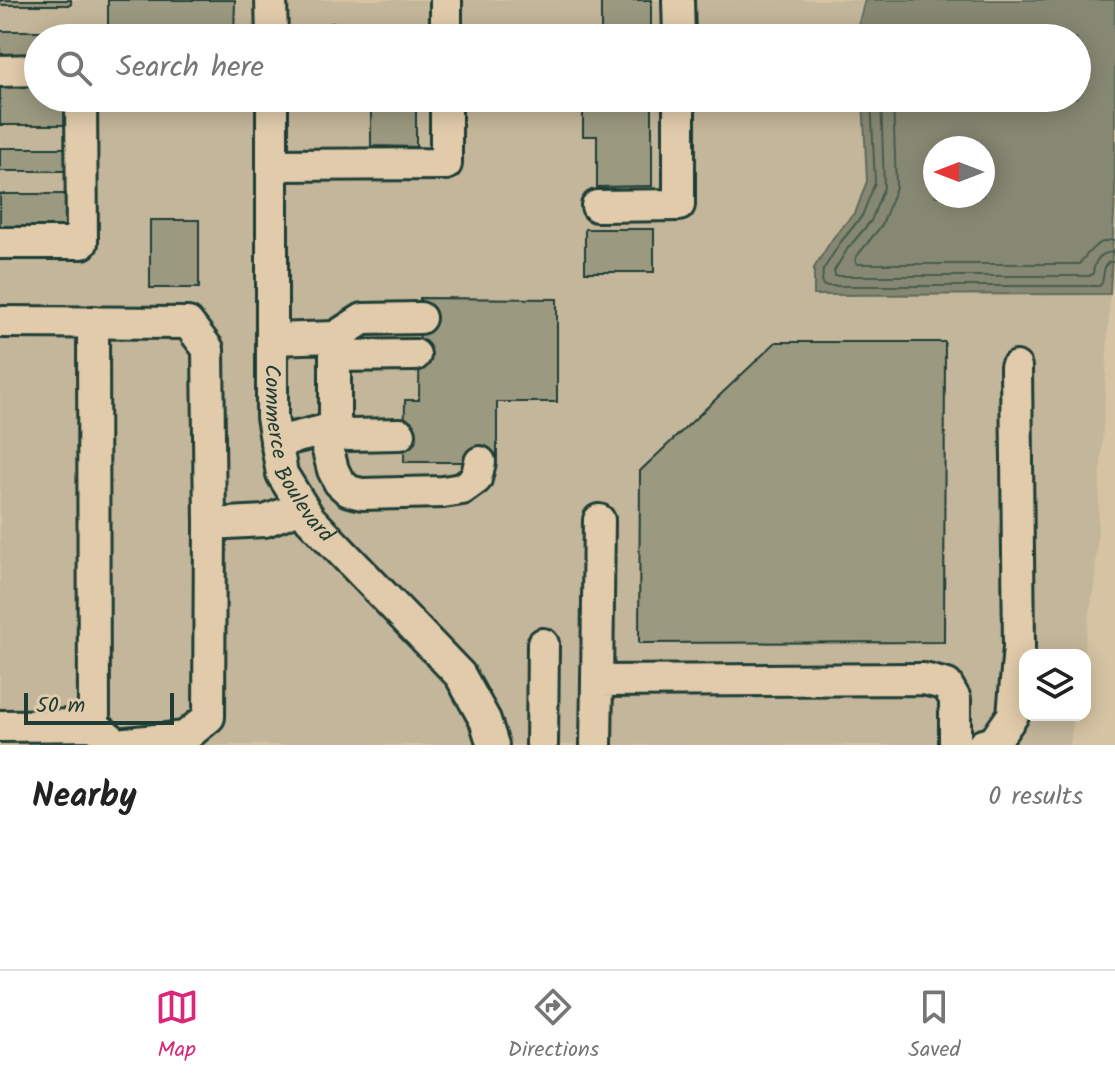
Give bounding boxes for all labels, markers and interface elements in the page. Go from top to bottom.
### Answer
search box [24,24,1091,112]
text: Search here [116,44,264,92]
icon: search [52,46,96,90]
north arrow [923,136,995,208]
street label: Commerce Boulevard [255,364,343,552]
map controls [1019,649,1091,721]
button: layers [1019,649,1091,721]
scale bar [24,689,174,725]
text: 50 m [36,689,85,724]
text: Nearby [32,770,137,824]
text: 0 results [988,776,1083,818]
tab: Map [155,985,199,1068]
tab: Directions [508,985,599,1068]
tab: Saved [908,985,960,1068]

